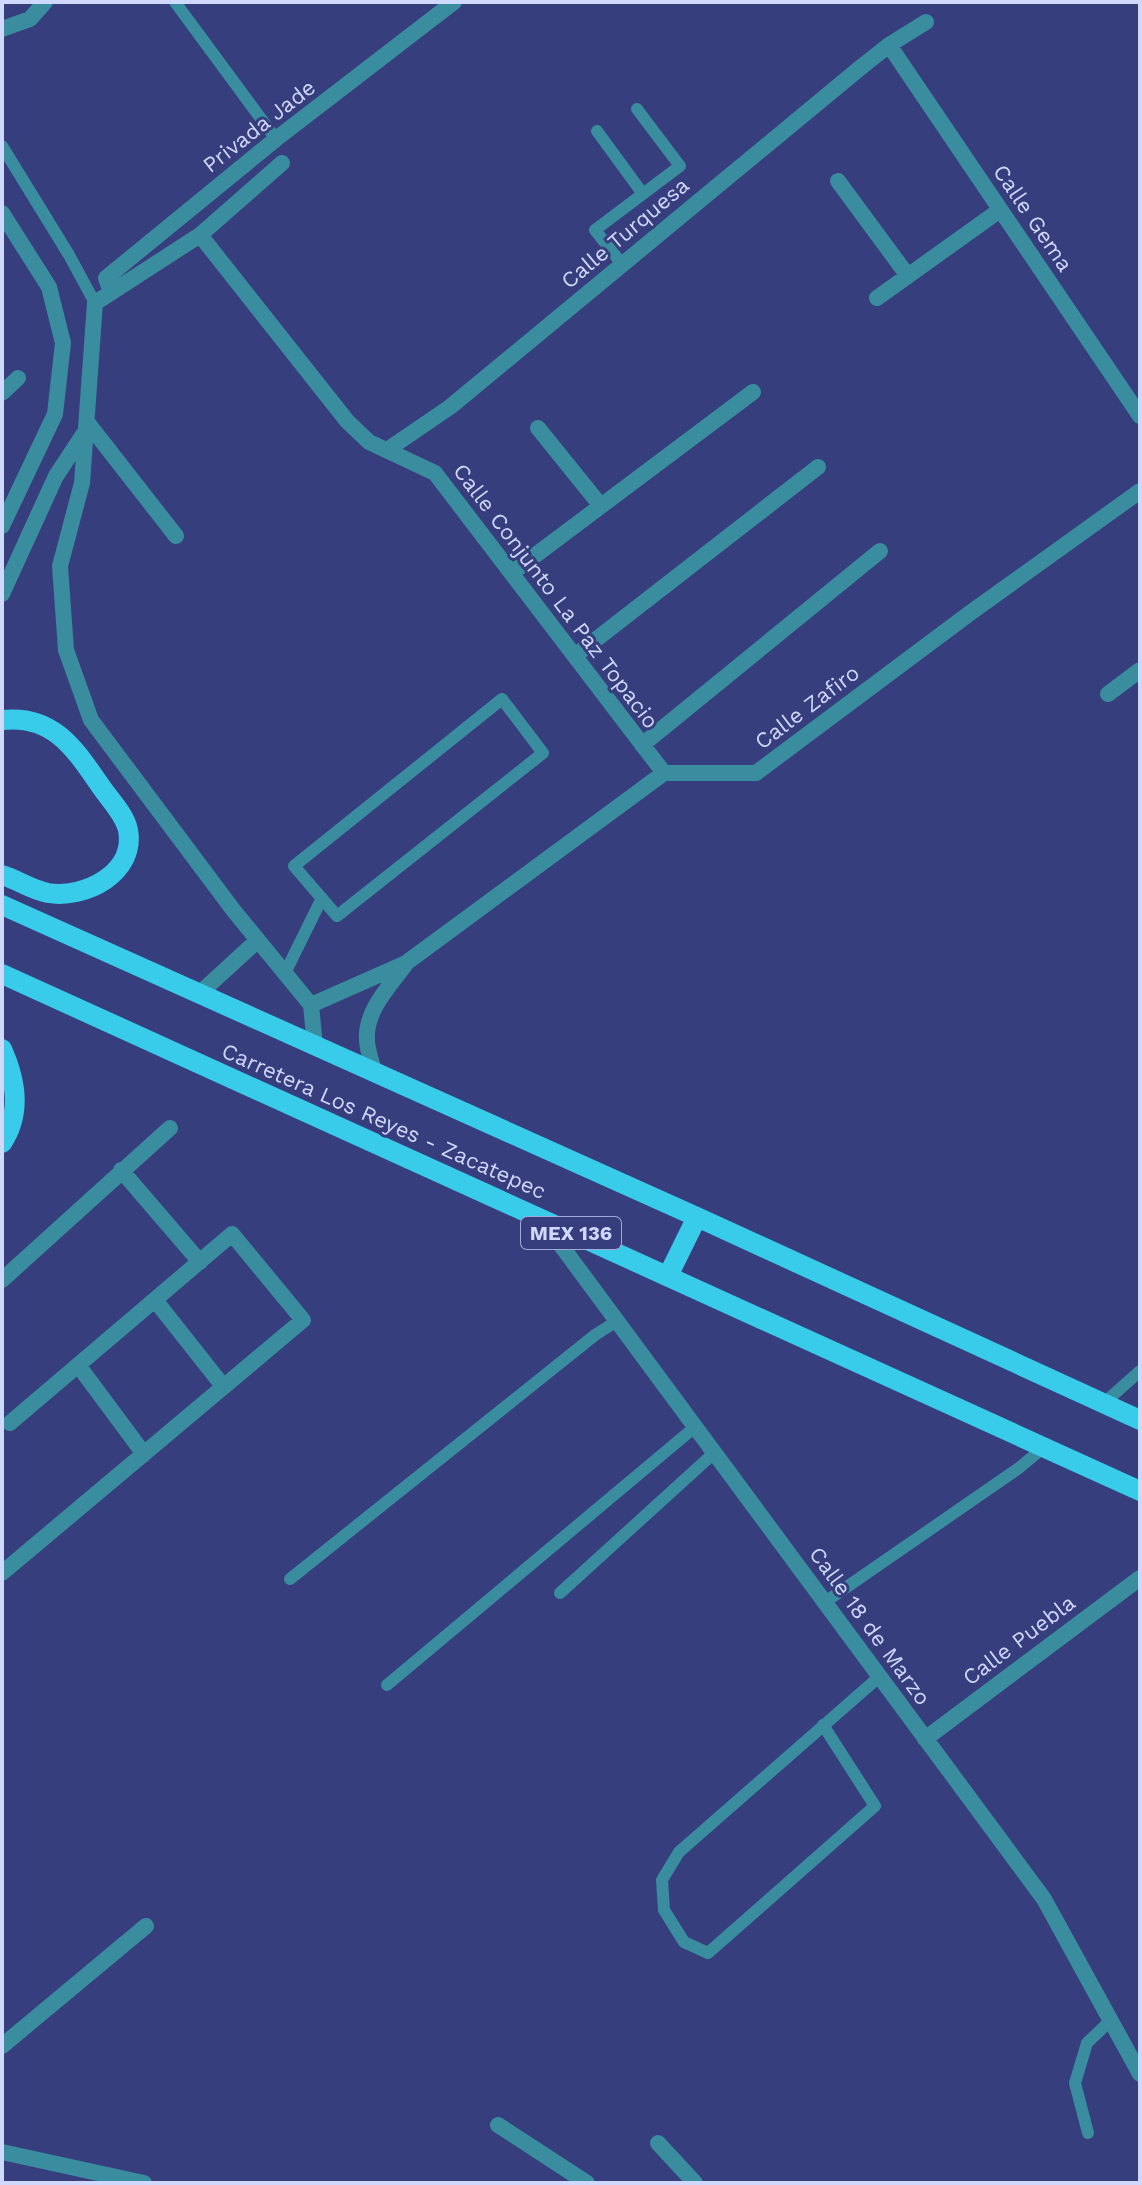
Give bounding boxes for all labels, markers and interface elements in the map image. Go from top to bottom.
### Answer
street label: Privada Jade [198,74,320,178]
street label: Calle Gema [988,160,1078,276]
street label: Calle Turquesa [556,172,694,294]
street label: Calle Conjunto La Paz Topacio [448,459,664,733]
street label: Calle Zafiro [750,660,864,754]
street label: Carretera Los Reyes - Zacatepec [218,1038,550,1204]
road number: MEX 136 [521,1217,621,1249]
street label: Calle 18 de Marzo [804,1542,936,1710]
street label: Calle Puebla [958,1590,1080,1690]

